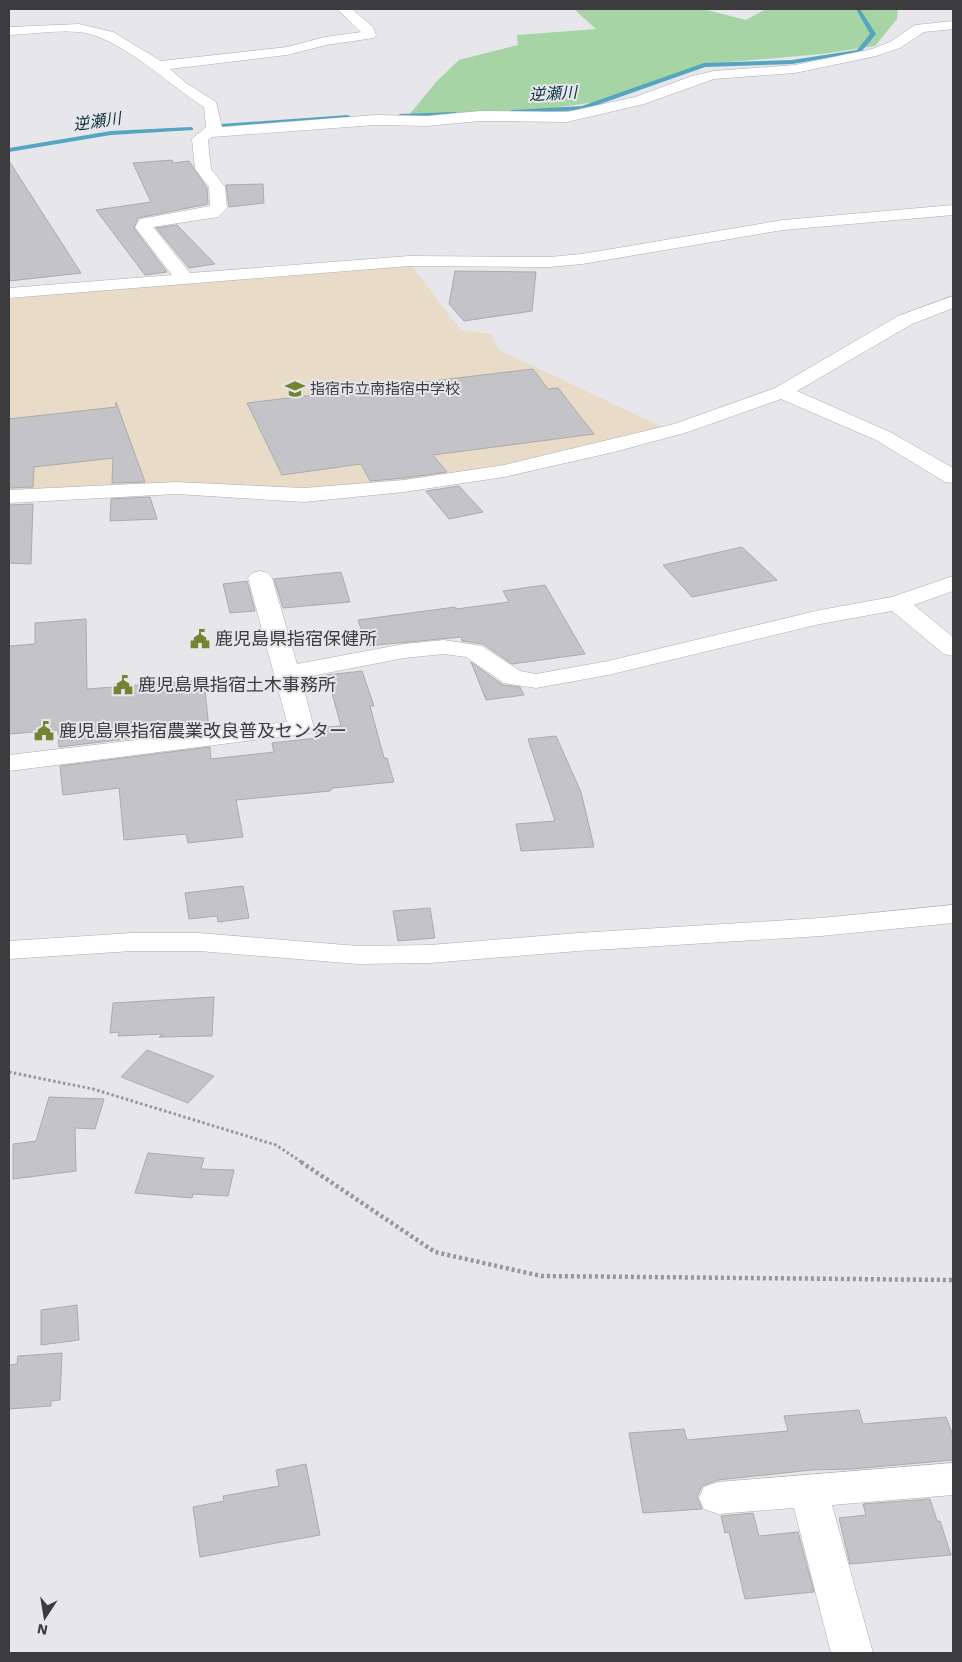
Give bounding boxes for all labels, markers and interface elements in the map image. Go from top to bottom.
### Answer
water label: 逆瀬川 [529,83,579,104]
water label: 逆瀬川 [72,108,124,134]
school or university icon: 指宿市立南指宿中学校 [284,378,306,400]
place label: 指宿市立南指宿中学校 [310,380,460,398]
public building icon: 鹿児島県指宿保健所 [189,628,211,650]
place label: 鹿児島県指宿保健所 [215,628,377,649]
public building icon: 鹿児島県指宿土木事務所 [112,674,134,696]
place label: 鹿児島県指宿土木事務所 [138,674,336,695]
public building icon: 鹿児島県指宿農業改良普及センター [33,720,55,742]
place label: 鹿児島県指宿農業改良普及センター [59,720,347,741]
north arrow [20,1592,70,1642]
text: N [36,1621,49,1639]

